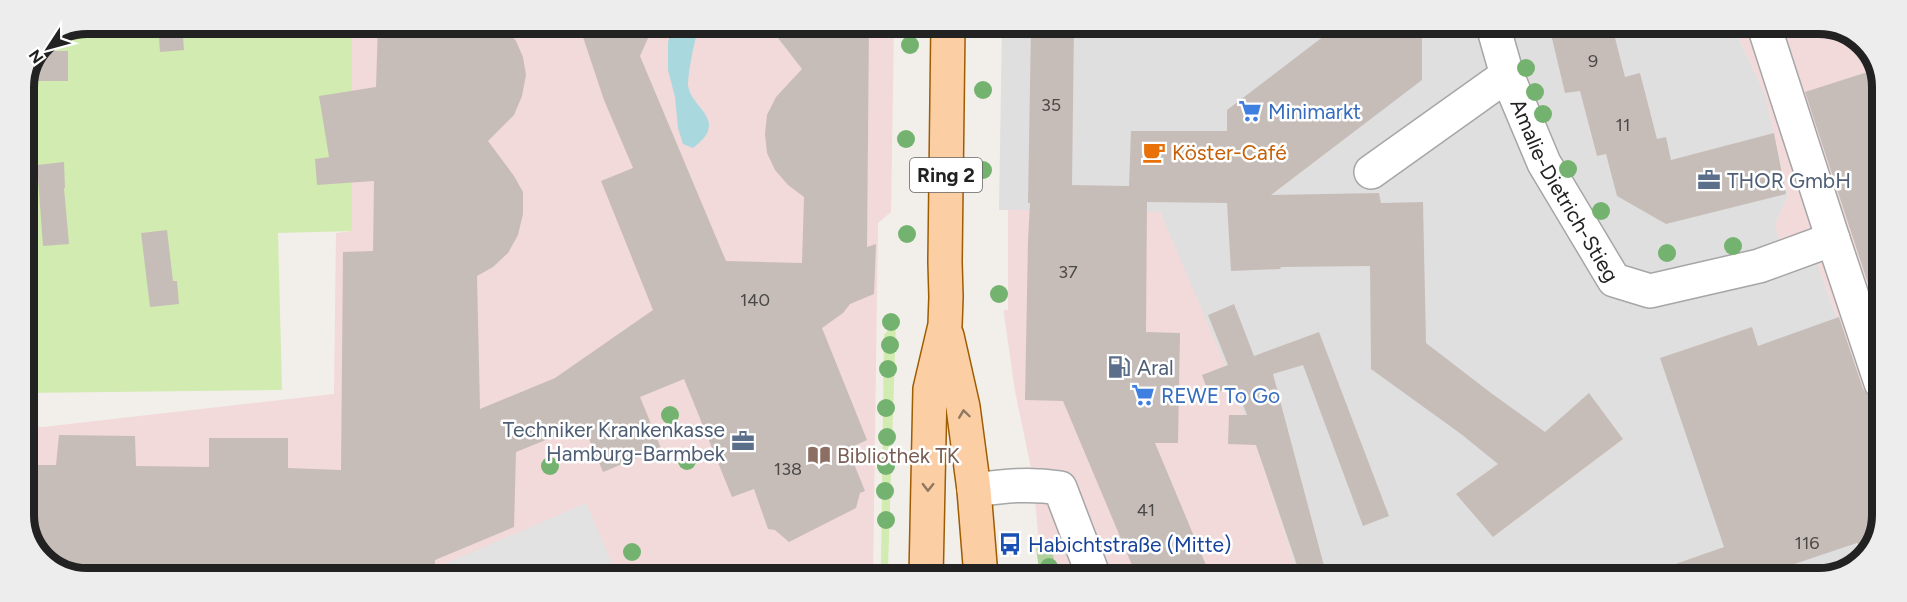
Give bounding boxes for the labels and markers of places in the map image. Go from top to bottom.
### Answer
supermarket icon: Minimarkt [1237,98,1263,124]
place label: Minimarkt [1268,99,1361,124]
cafe icon: Köster-Café [1141,139,1167,165]
place label: Köster-Café [1172,140,1287,165]
office icon: THOR GmbH [1696,167,1722,193]
place label: THOR GmbH [1727,168,1851,193]
fuel station icon: Aral [1106,354,1132,380]
place label: Aral [1137,355,1174,380]
supermarket icon: REWE To Go [1130,382,1156,408]
place label: REWE To Go [1161,383,1280,408]
place label: Techniker Krankenkasse Hamburg-Barmbek [503,417,726,466]
office icon: Techniker Krankenkasse Hamburg-Barmbek [730,428,756,454]
library icon: Bibliothek TK [806,442,832,468]
place label: Bibliothek TK [837,443,960,468]
bus stop icon: Habichtstraße (Mitte) [997,531,1023,557]
place label: Habichtstraße (Mitte) [1028,532,1231,557]

